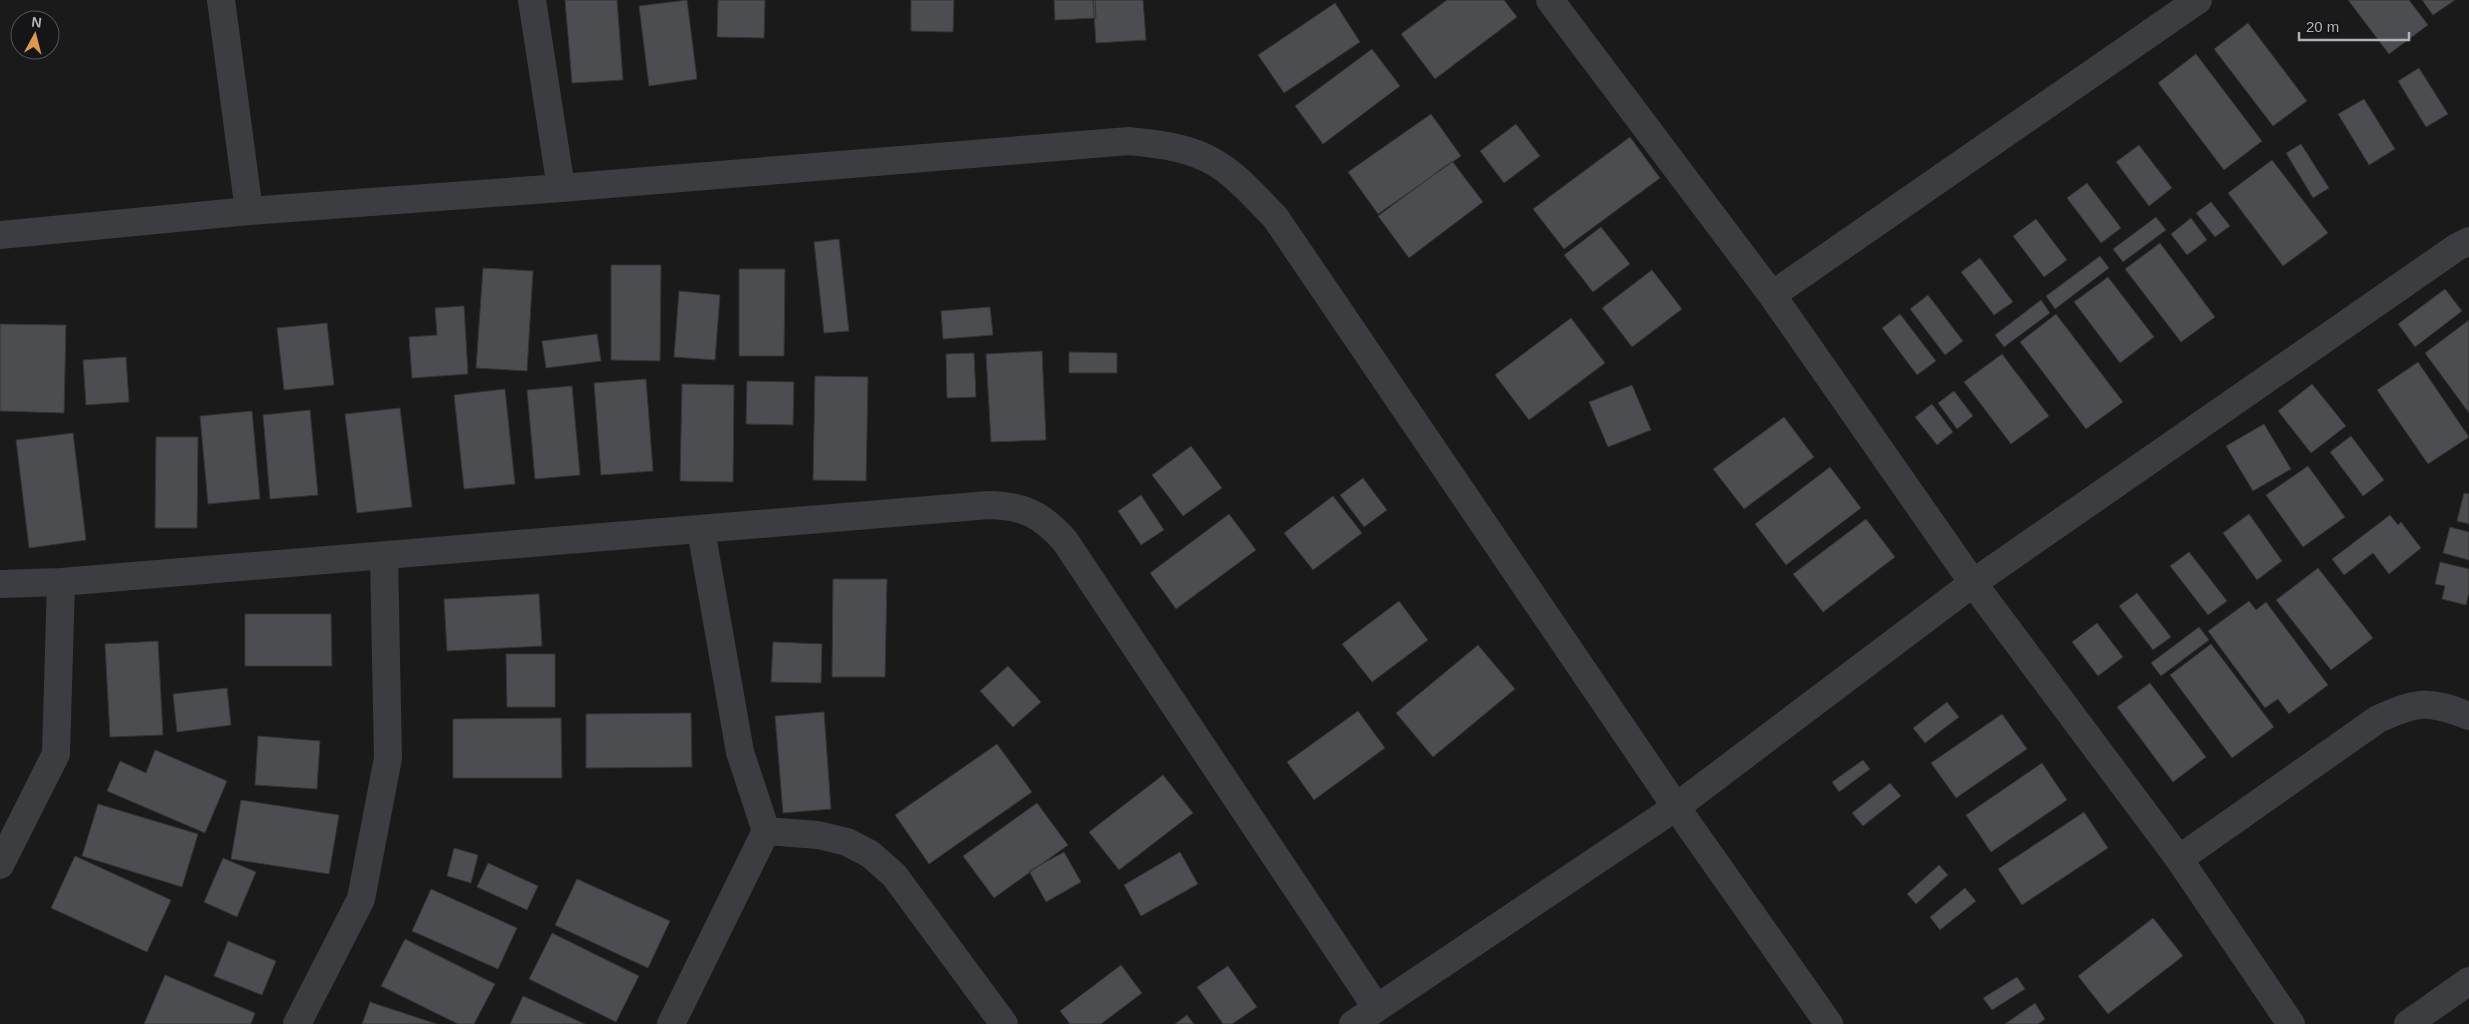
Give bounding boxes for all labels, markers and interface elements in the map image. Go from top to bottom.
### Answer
north arrow [10,10,60,60]
scale bar [2299,10,2409,42]
text: N [31,14,43,31]
text: 20 m [2306,18,2339,35]

